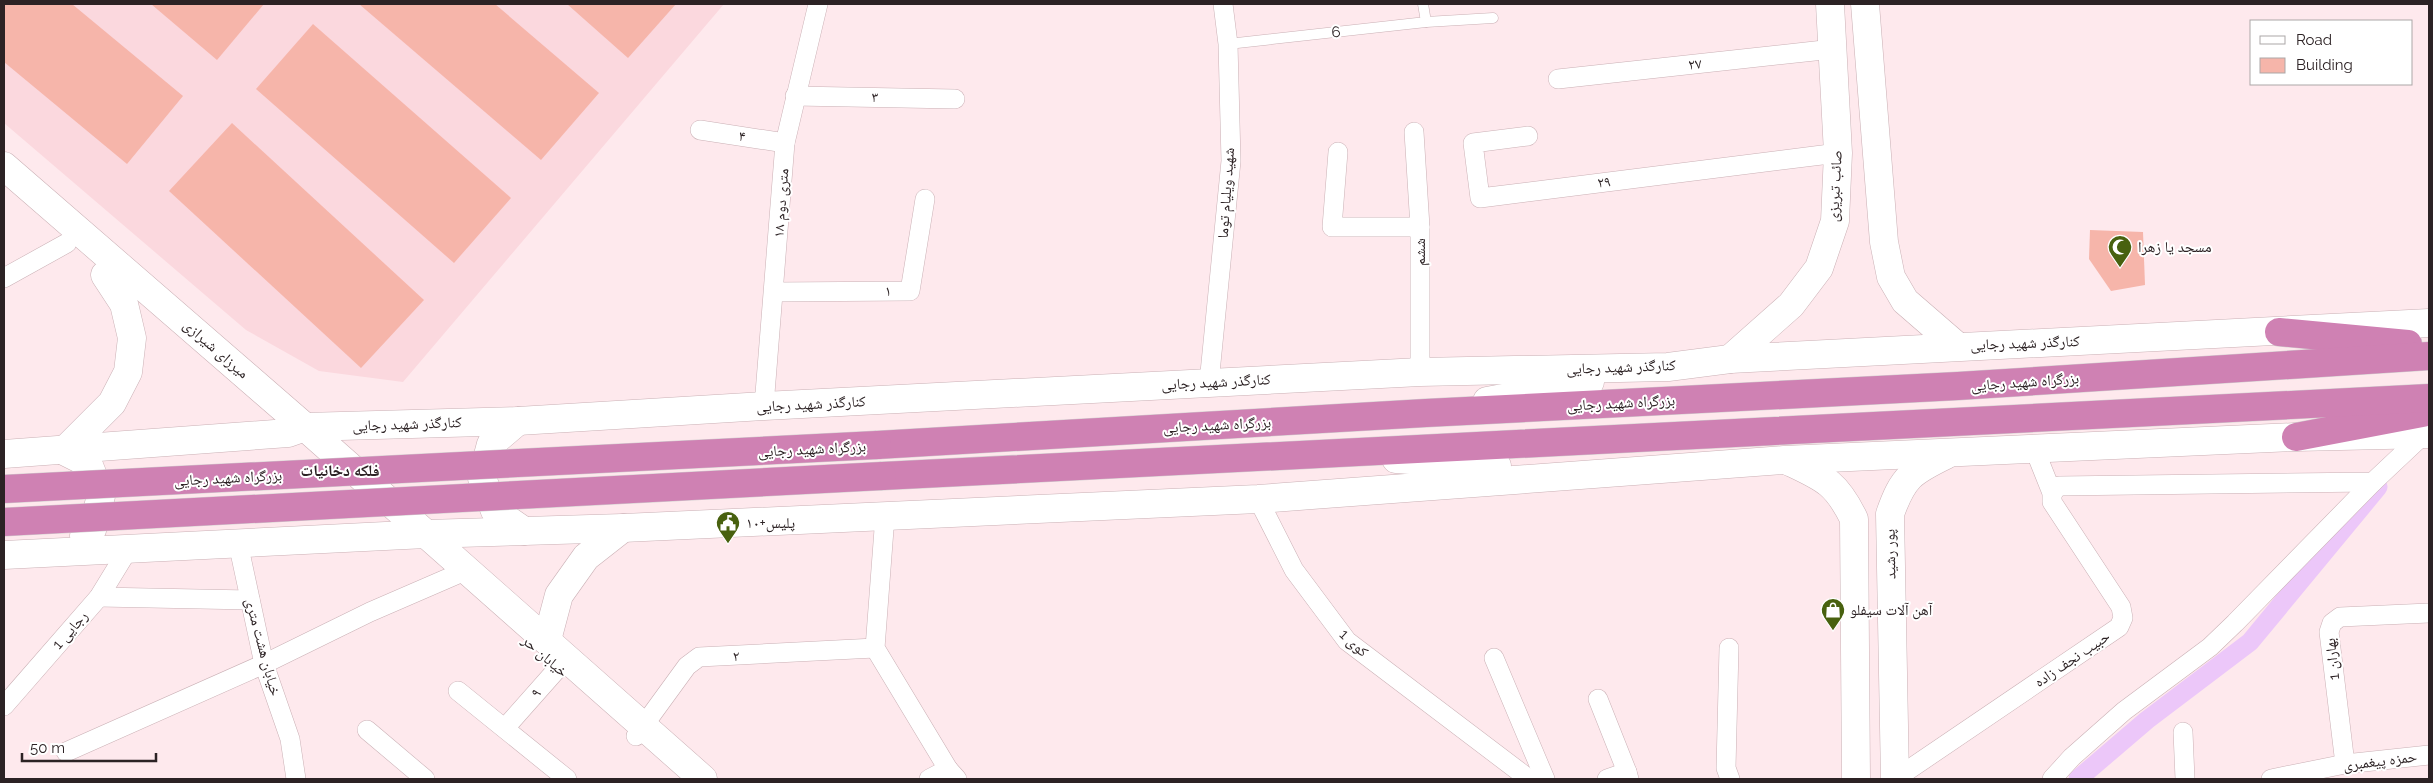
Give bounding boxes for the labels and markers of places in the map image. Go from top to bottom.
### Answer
mosque icon: مسجد یا زهرا [2107,234,2133,268]
place label: مسجد یا زهرا [2138,238,2212,256]
public building icon: پلیس+١٠ [715,510,741,544]
place label: پلیس+١٠ [746,514,795,533]
shop icon: آهن آلات سیفلو [1820,597,1846,631]
place label: آهن آلات سیفلو [1850,601,1933,620]

